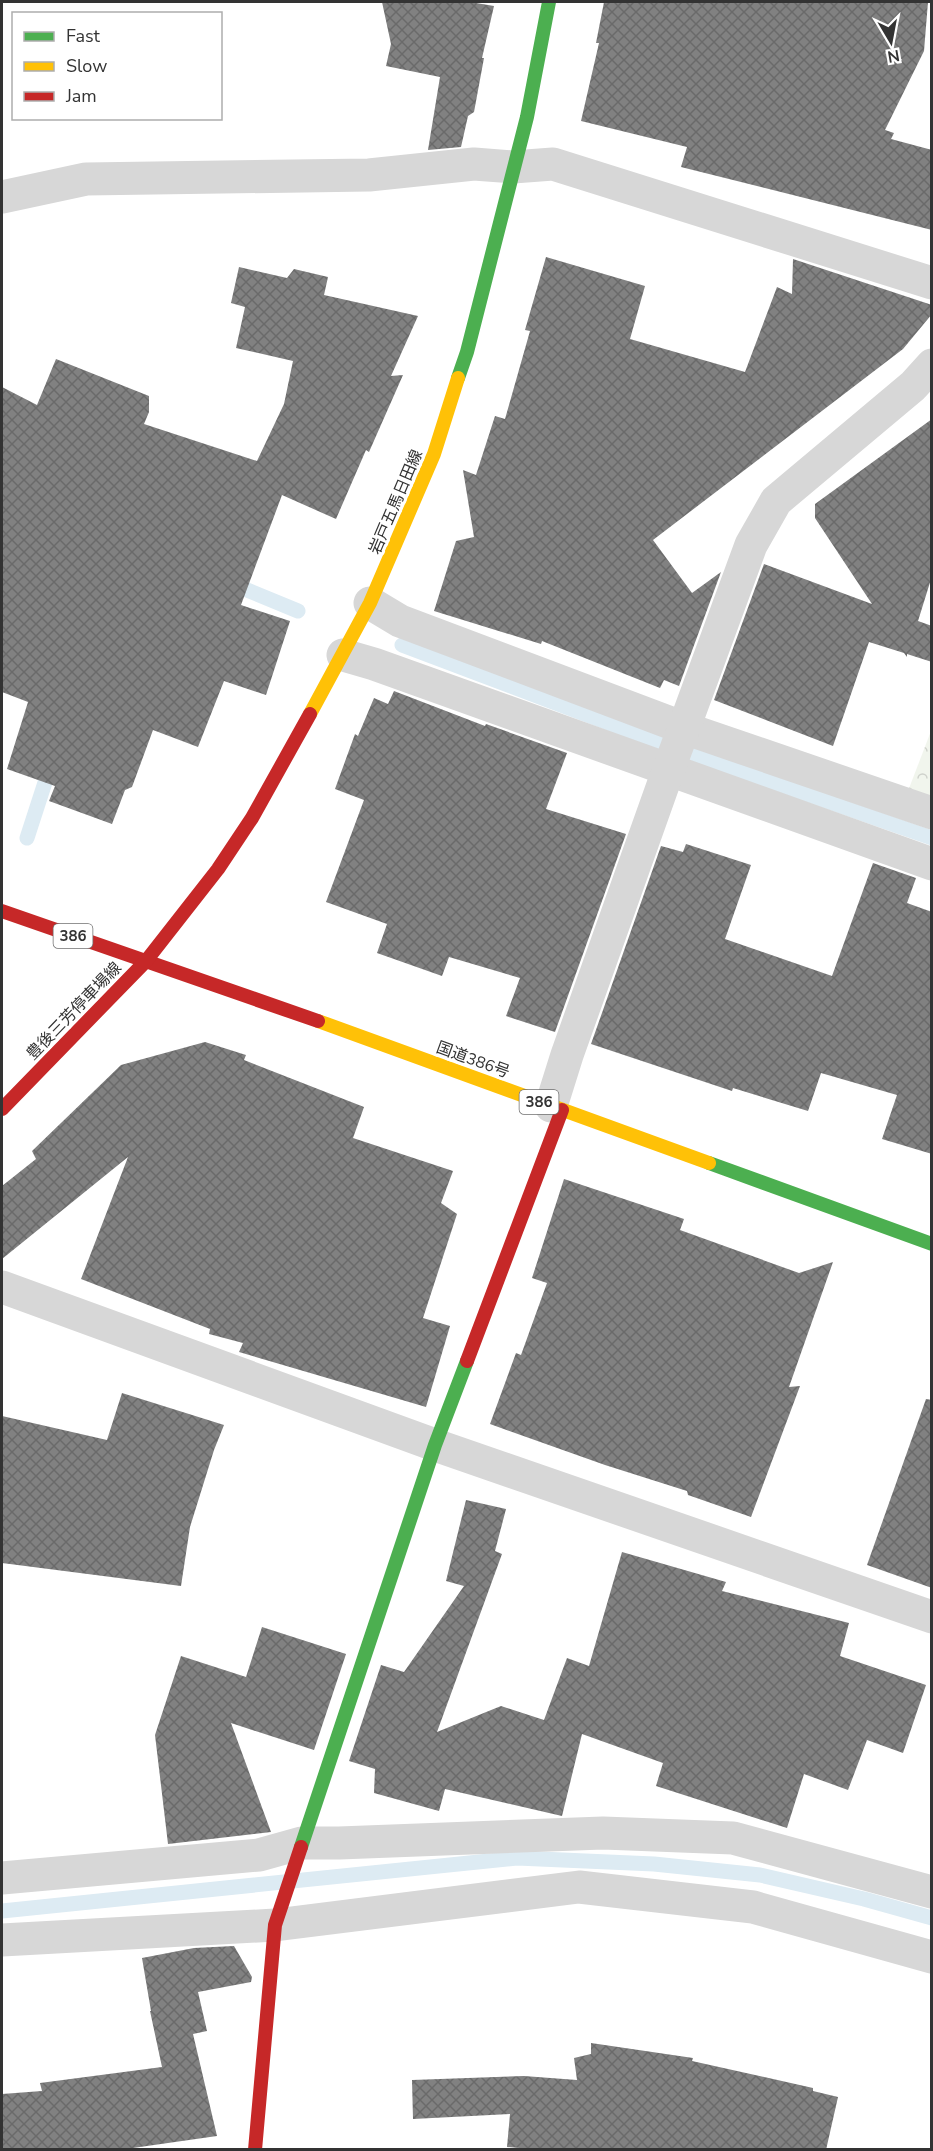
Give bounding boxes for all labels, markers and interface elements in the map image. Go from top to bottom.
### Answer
legend [12,12,222,120]
north arrow [861,12,921,72]
text: Fast [66,24,101,48]
text: N [886,44,901,68]
text: Slow [66,54,107,78]
text: Jam [65,84,97,108]
street label: 岩戸五馬日田線 [364,446,428,558]
road number: 386 [54,924,92,948]
street label: 豊後三芳停車場線 [22,957,126,1065]
street label: 国道386号 [433,1037,513,1083]
road number: 386 [520,1090,558,1114]

